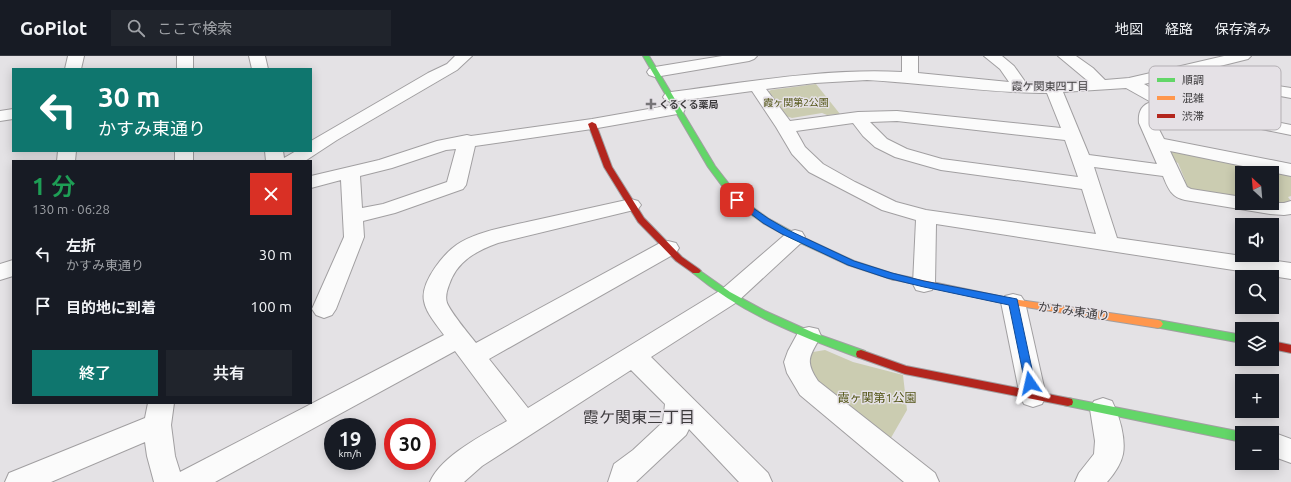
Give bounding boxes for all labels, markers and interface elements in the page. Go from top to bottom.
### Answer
search box [111,10,391,46]
text: GoPilot [20,17,87,39]
icon: search [125,17,147,39]
text: ここで検索 [157,20,232,37]
text: 地図 [1115,21,1143,37]
text: 経路 [1165,21,1193,37]
text: 保存済み [1215,21,1271,37]
legend [1149,66,1281,130]
text: 順調 [1182,74,1204,86]
district label: 霞ケ関東四丁目 [1012,80,1089,92]
text: 30 m [98,81,160,112]
icon: left [32,84,84,136]
text: 混雑 [1182,92,1204,104]
park label: 霞ヶ関第2公園 [763,97,829,108]
marker: くるくる薬局 [646,99,656,109]
place label: くるくる薬局 [659,99,719,110]
text: 渋滞 [1182,110,1204,122]
text: かすみ東通り [98,118,206,138]
north arrow [1235,166,1279,210]
map controls [1235,166,1279,470]
text: 1 分 [32,173,75,200]
button: close [250,173,292,215]
pin [720,183,754,217]
icon: arrive [726,189,748,211]
text: 130 m · 06:28 [32,202,110,216]
button: sound [1235,218,1279,262]
text: 左折 [66,237,96,254]
icon: left [32,243,54,265]
text: 30 m [259,246,292,263]
text: かすみ東通り [66,258,144,272]
button: search [1235,270,1279,314]
icon: arrive [32,295,54,317]
text: 100 m [250,298,292,315]
text: 目的地に到着 [66,299,156,316]
street label: かすみ東通り [1037,300,1111,322]
button: layers [1235,322,1279,366]
button: 終了 [32,350,158,396]
button: 共有 [166,350,292,396]
position arrow [1009,362,1051,404]
button: + [1235,374,1279,418]
park label: 霞ヶ関第1公園 [838,391,916,404]
district label: 霞ケ関東三丁目 [583,408,695,426]
speed limit sign: 30 [384,418,436,470]
button: − [1235,426,1279,470]
text: 19 [339,427,361,450]
text: km/h [338,448,362,459]

